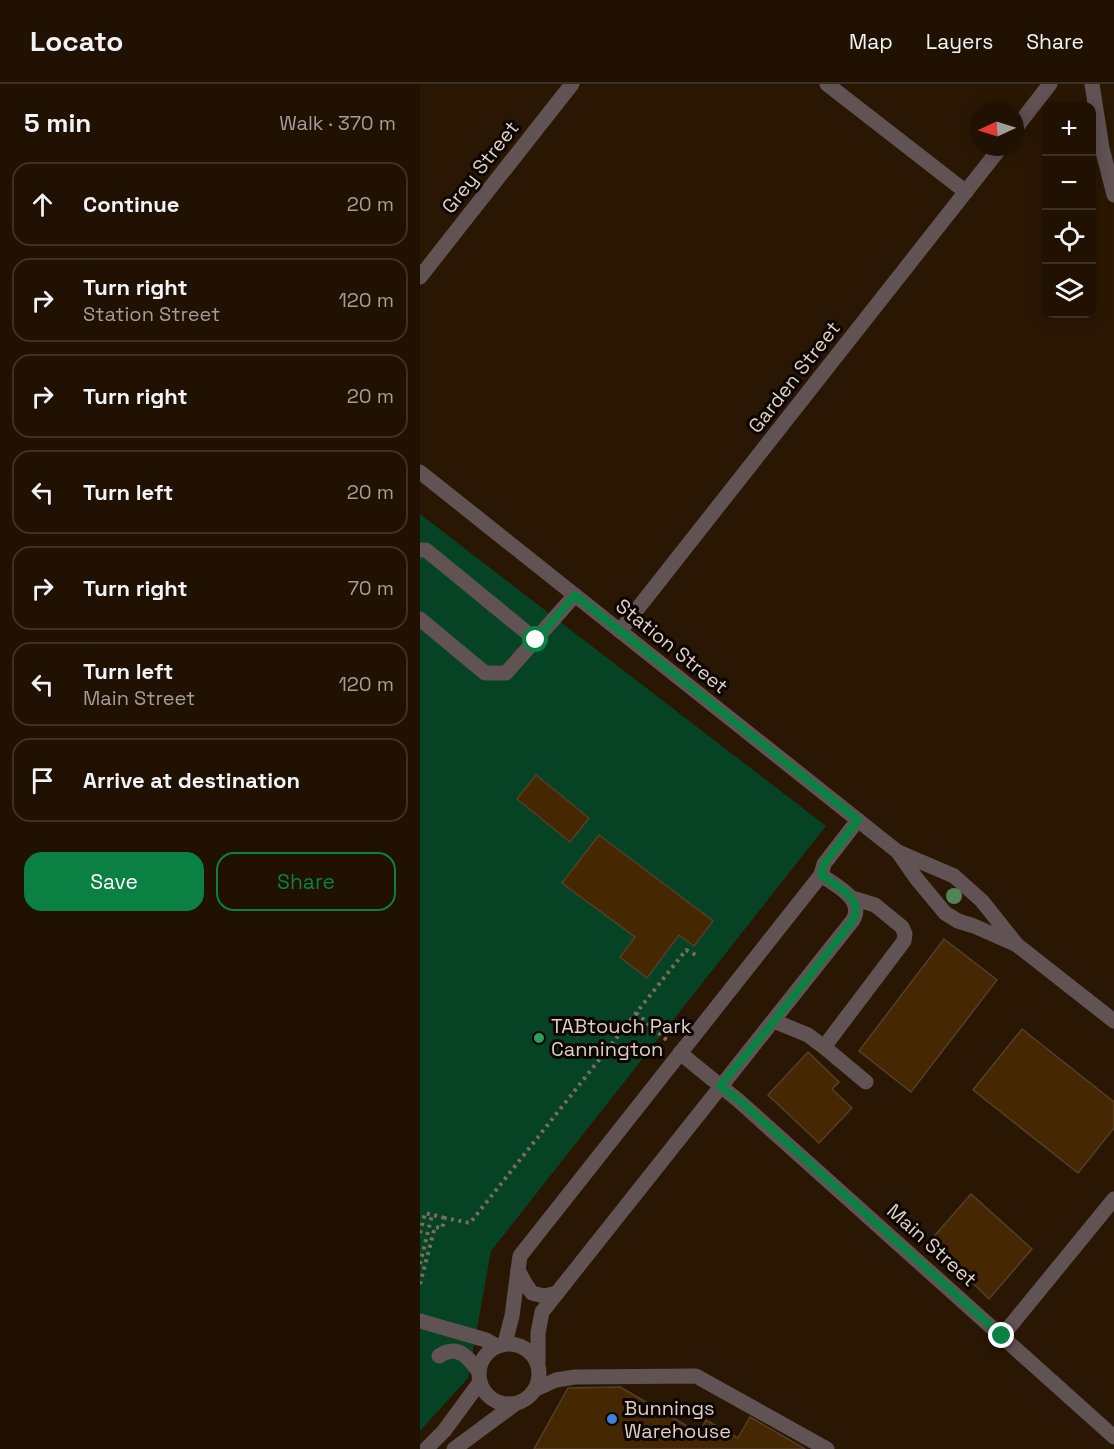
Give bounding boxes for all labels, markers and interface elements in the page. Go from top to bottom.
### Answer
text: Locato [30,23,123,59]
text: Map [849,28,893,55]
text: Layers [926,28,993,55]
text: Share [1026,28,1084,55]
north arrow [970,102,1024,156]
map controls [1042,102,1096,318]
button: + [1042,102,1096,156]
text: 5 min [24,106,91,140]
text: Walk · 370 m [279,110,396,136]
street label: Grey Street [436,115,524,219]
button: − [1042,156,1096,210]
icon: ahead [26,188,59,221]
text: Continue [83,190,179,218]
text: 20 m [347,191,394,217]
button: locate [1042,210,1096,264]
button: layers [1042,264,1096,318]
text: Turn right [83,273,188,301]
icon: right [26,284,59,317]
text: 120 m [338,287,394,313]
text: Station Street [83,301,220,327]
street label: Garden Street [742,316,846,438]
icon: right [26,380,59,413]
text: Turn right [83,382,188,410]
text: 20 m [347,383,394,409]
icon: left [26,476,59,509]
text: Turn left [83,478,173,506]
text: 20 m [347,479,394,505]
icon: right [26,572,59,605]
text: Turn right [83,574,188,602]
text: 70 m [348,575,394,601]
street label: Station Street [610,593,734,699]
route start [522,626,548,652]
text: Turn left [83,657,173,685]
icon: left [26,668,59,701]
text: 120 m [338,671,394,697]
text: Main Street [83,685,195,711]
icon: arrive [26,764,59,797]
text: Arrive at destination [83,766,300,794]
button: Save [24,852,204,911]
button: Share [216,852,396,911]
place label: TABtouch Park Cannington [551,1013,692,1062]
marker: TABtouch Park Cannington [532,1031,546,1045]
street label: Main Street [882,1198,982,1292]
route end [988,1322,1014,1348]
place label: Bunnings Warehouse [624,1395,731,1444]
marker: Bunnings Warehouse [605,1412,619,1426]

